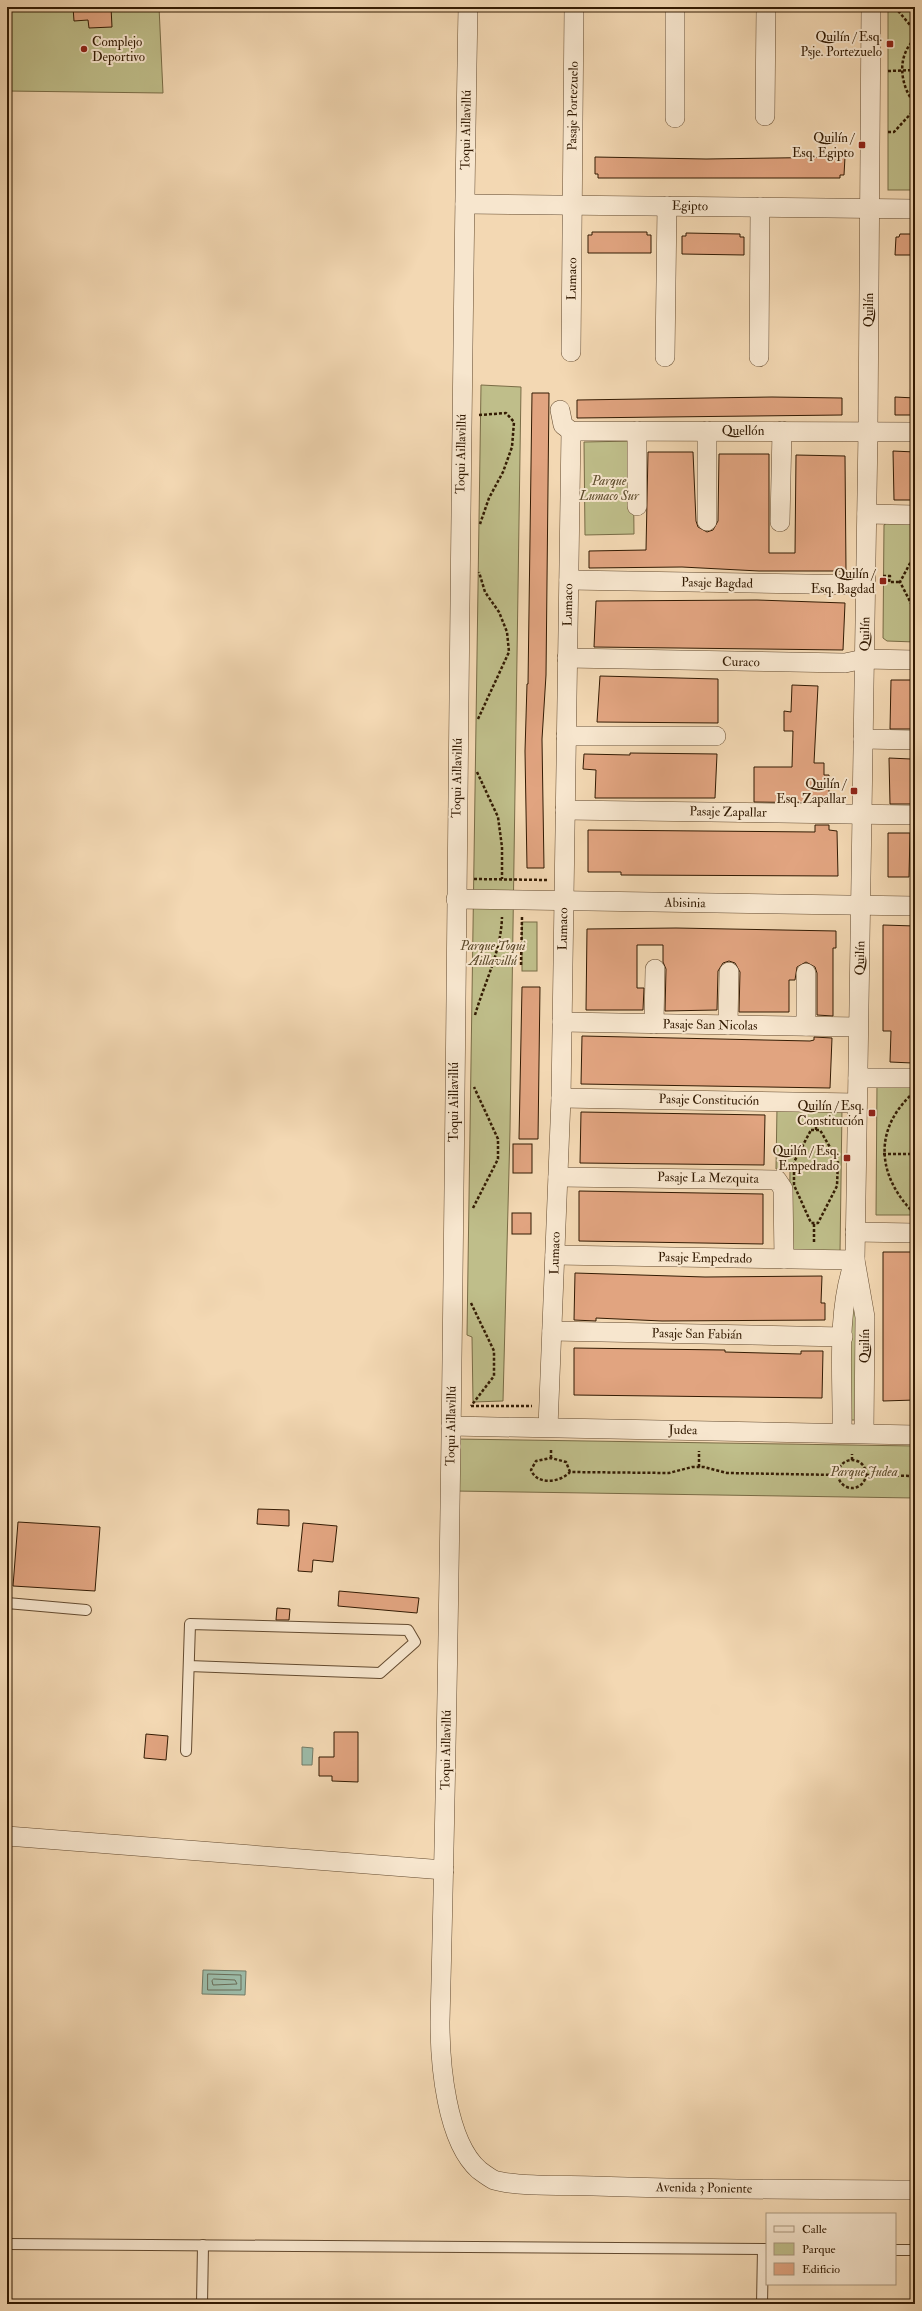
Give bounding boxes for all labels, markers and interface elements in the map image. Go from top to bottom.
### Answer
place label: Quilín / Esq. Psje. Portezuelo [801,29,882,60]
place label: Complejo Deportivo [92,34,145,66]
marker: Quilín / Esq. Psje. Portezuelo [885,39,895,49]
marker: Complejo Deportivo [79,44,89,54]
street label: Pasaje Portezuelo [564,61,582,151]
street label: Toqui Aillavillú [457,90,475,170]
place label: Quilín / Esq. Egipto [792,130,856,162]
marker: Quilín / Esq. Egipto [857,140,867,150]
street label: Egipto [672,198,708,215]
street label: Lumaco [564,257,580,301]
street label: Quilín [861,292,877,327]
street label: Toqui Aillavillú [452,414,470,494]
street label: Quellón [722,423,765,439]
park label: Parque Lumaco Sur [578,473,640,504]
place label: Quilín / Esq. Bagdad [811,566,877,597]
street label: Pasaje Bagdad [681,574,754,592]
marker: Quilín / Esq. Bagdad [878,576,888,586]
street label: Lumaco [560,583,576,627]
street label: Quilín [857,616,873,651]
street label: Curaco [722,654,760,670]
street label: Toqui Aillavillú [448,738,466,818]
place label: Quilín / Esq. Zapallar [776,776,848,808]
marker: Quilín / Esq. Zapallar [849,786,859,796]
street label: Pasaje Zapallar [689,803,767,822]
street label: Abisinia [663,895,707,911]
street label: Lumaco [555,907,571,951]
park label: Parque Toqui Aillavillú [459,938,526,969]
street label: Quilín [852,940,868,975]
street label: Pasaje San Nicolas [662,1016,758,1034]
street label: Toqui Aillavillú [446,1062,462,1142]
street label: Pasaje Constitución [659,1091,760,1109]
place label: Quilín / Esq. Constitución [797,1098,864,1129]
marker: Quilín / Esq. Constitución [867,1108,877,1118]
place label: Quilín / Esq. Empedrado [772,1143,839,1175]
marker: Quilín / Esq. Empedrado [842,1153,852,1163]
street label: Pasaje La Mezquita [657,1169,760,1187]
street label: Lumaco [546,1231,564,1275]
street label: Pasaje Empedrado [658,1249,752,1268]
street label: Pasaje San Fabián [652,1325,743,1343]
street label: Quilín [857,1328,873,1363]
street label: Toqui Aillavillú [442,1386,460,1466]
street label: Judea [667,1422,698,1438]
park label: Parque Judea [829,1464,898,1480]
street label: Toqui Aillavillú [437,1710,455,1790]
street label: Avenida 3 Poniente [655,2179,753,2197]
legend [766,2213,896,2285]
text: Calle [802,2222,827,2237]
text: Parque [802,2242,836,2257]
text: Edificio [802,2262,840,2277]

